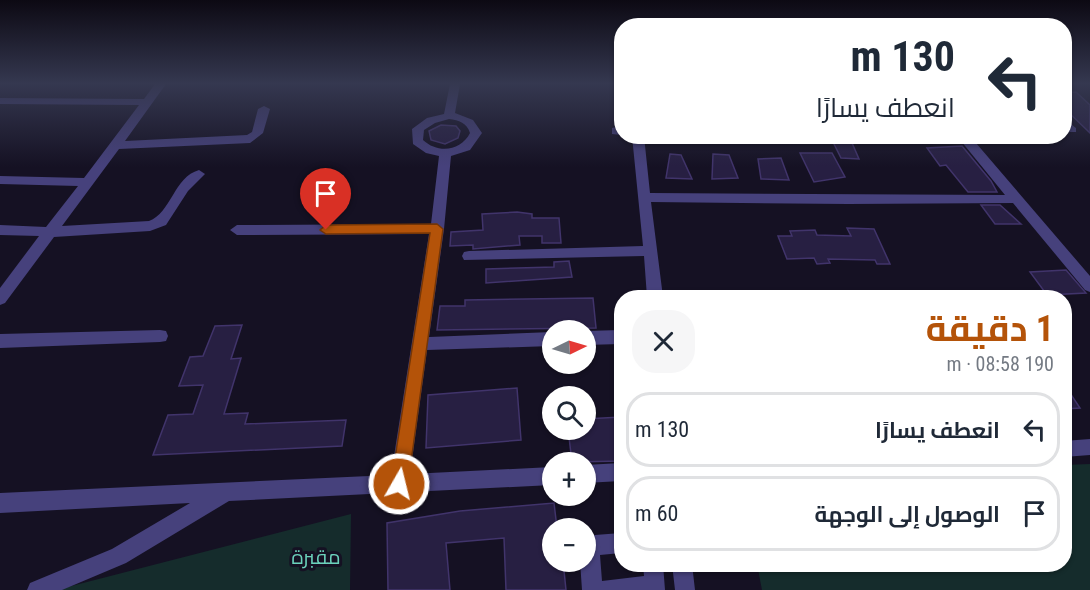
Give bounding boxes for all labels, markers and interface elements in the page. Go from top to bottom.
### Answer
text: 130 m [850,32,955,81]
icon: left [976,42,1054,120]
text: انعطف يسارًا [816,92,955,124]
pin [300,168,351,230]
icon: arrive [309,177,342,210]
text: 1 دقيقة [926,308,1054,350]
button: close [632,310,695,373]
north arrow [542,320,596,374]
map controls [542,320,596,572]
text: 190 m · 08:58 [947,352,1054,376]
button: search [542,386,596,440]
icon: left [1018,413,1051,446]
text: 130 m [635,417,689,442]
text: انعطف يسارًا [875,418,1000,443]
position arrow [367,452,431,516]
button: + [542,452,596,506]
icon: arrive [1018,497,1051,530]
text: 60 m [635,501,678,526]
text: الوصول إلى الوجهة [815,502,1000,527]
button: − [542,518,596,572]
park label: مقبرة [291,545,341,569]

